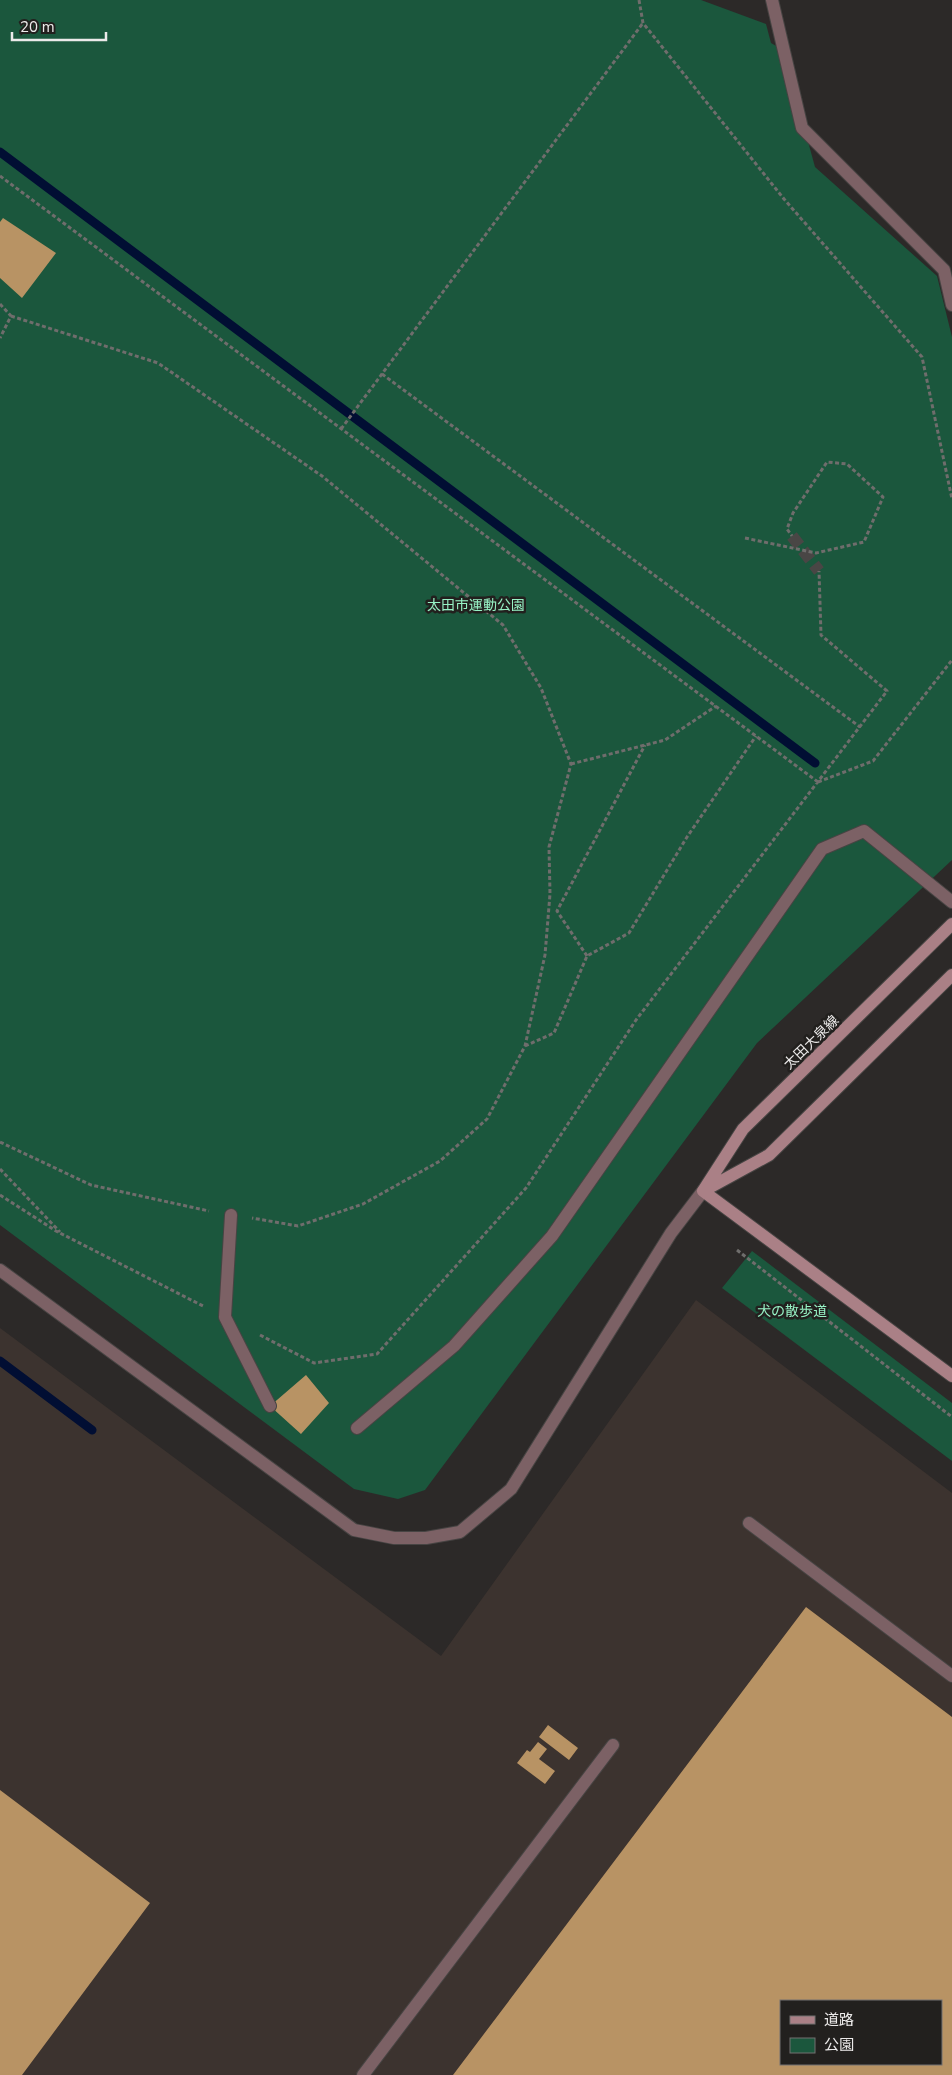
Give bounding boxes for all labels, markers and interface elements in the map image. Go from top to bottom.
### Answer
scale bar [12,10,106,42]
text: 20 m [20,17,55,37]
park label: 太田市運動公園 [427,596,525,615]
street label: 太田大泉線 [780,1011,843,1074]
park label: 犬の散歩道 [757,1302,827,1321]
legend [780,2000,942,2065]
text: 道路 [824,2010,854,2030]
text: 公園 [824,2035,854,2055]

